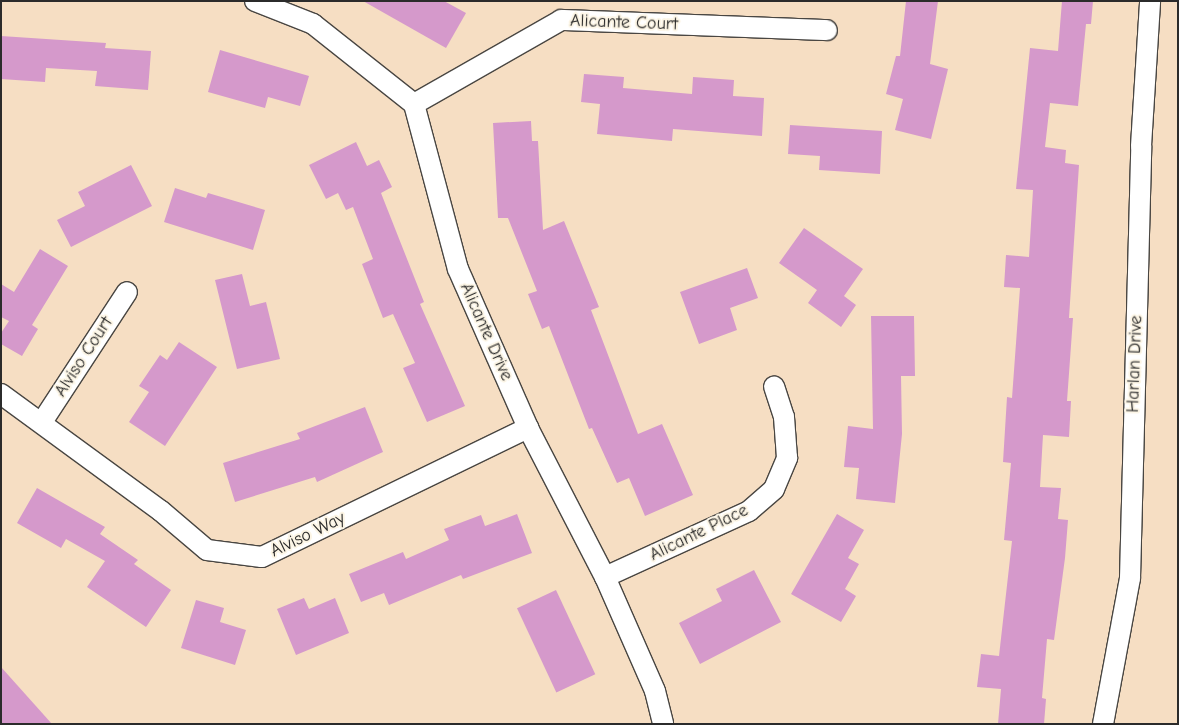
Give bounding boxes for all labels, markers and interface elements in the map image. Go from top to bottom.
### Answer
street label: Alicante Court [570,10,678,36]
street label: Alicante Drive [455,280,517,384]
street label: Alviso Court [50,313,118,401]
street label: Harlan Drive [1123,315,1147,413]
street label: Alicante Place [646,500,752,566]
street label: Alviso Way [267,508,349,562]

